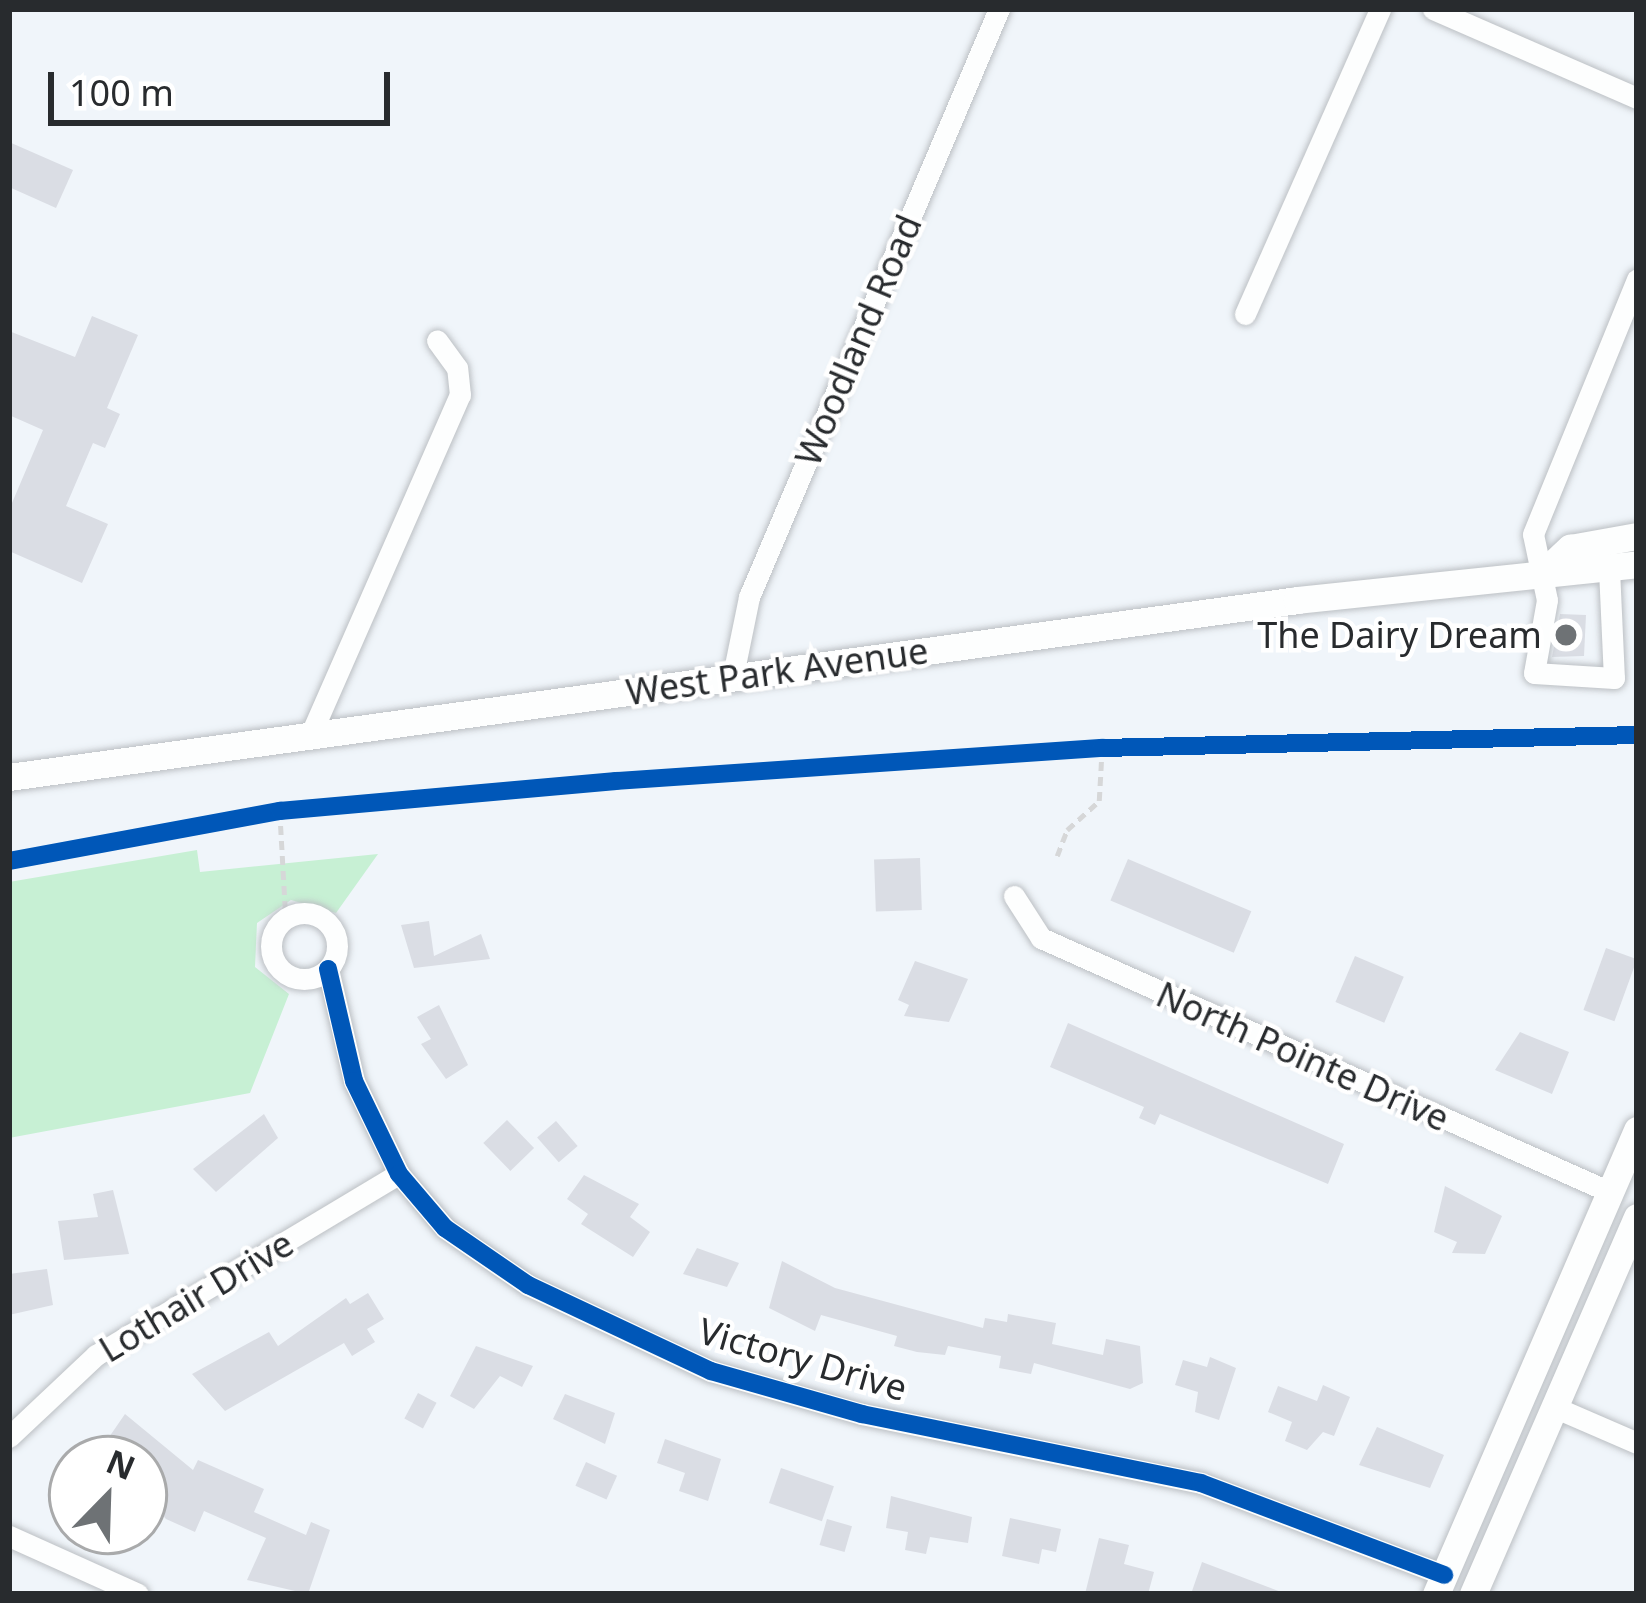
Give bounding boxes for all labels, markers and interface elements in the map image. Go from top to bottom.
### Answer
scale bar [54,48,396,122]
text: 100 m [69,68,174,117]
street label: Woodland Road [786,208,930,472]
place label: The Dairy Dream [1257,613,1542,657]
marker: The Dairy Dream [1553,622,1579,648]
street label: West Park Avenue [623,628,931,714]
street label: North Pointe Drive [1150,972,1456,1140]
street label: Lothair Drive [91,1221,301,1371]
street label: Victory Drive [694,1309,912,1409]
north arrow [48,1435,168,1555]
text: N [100,1438,142,1490]

